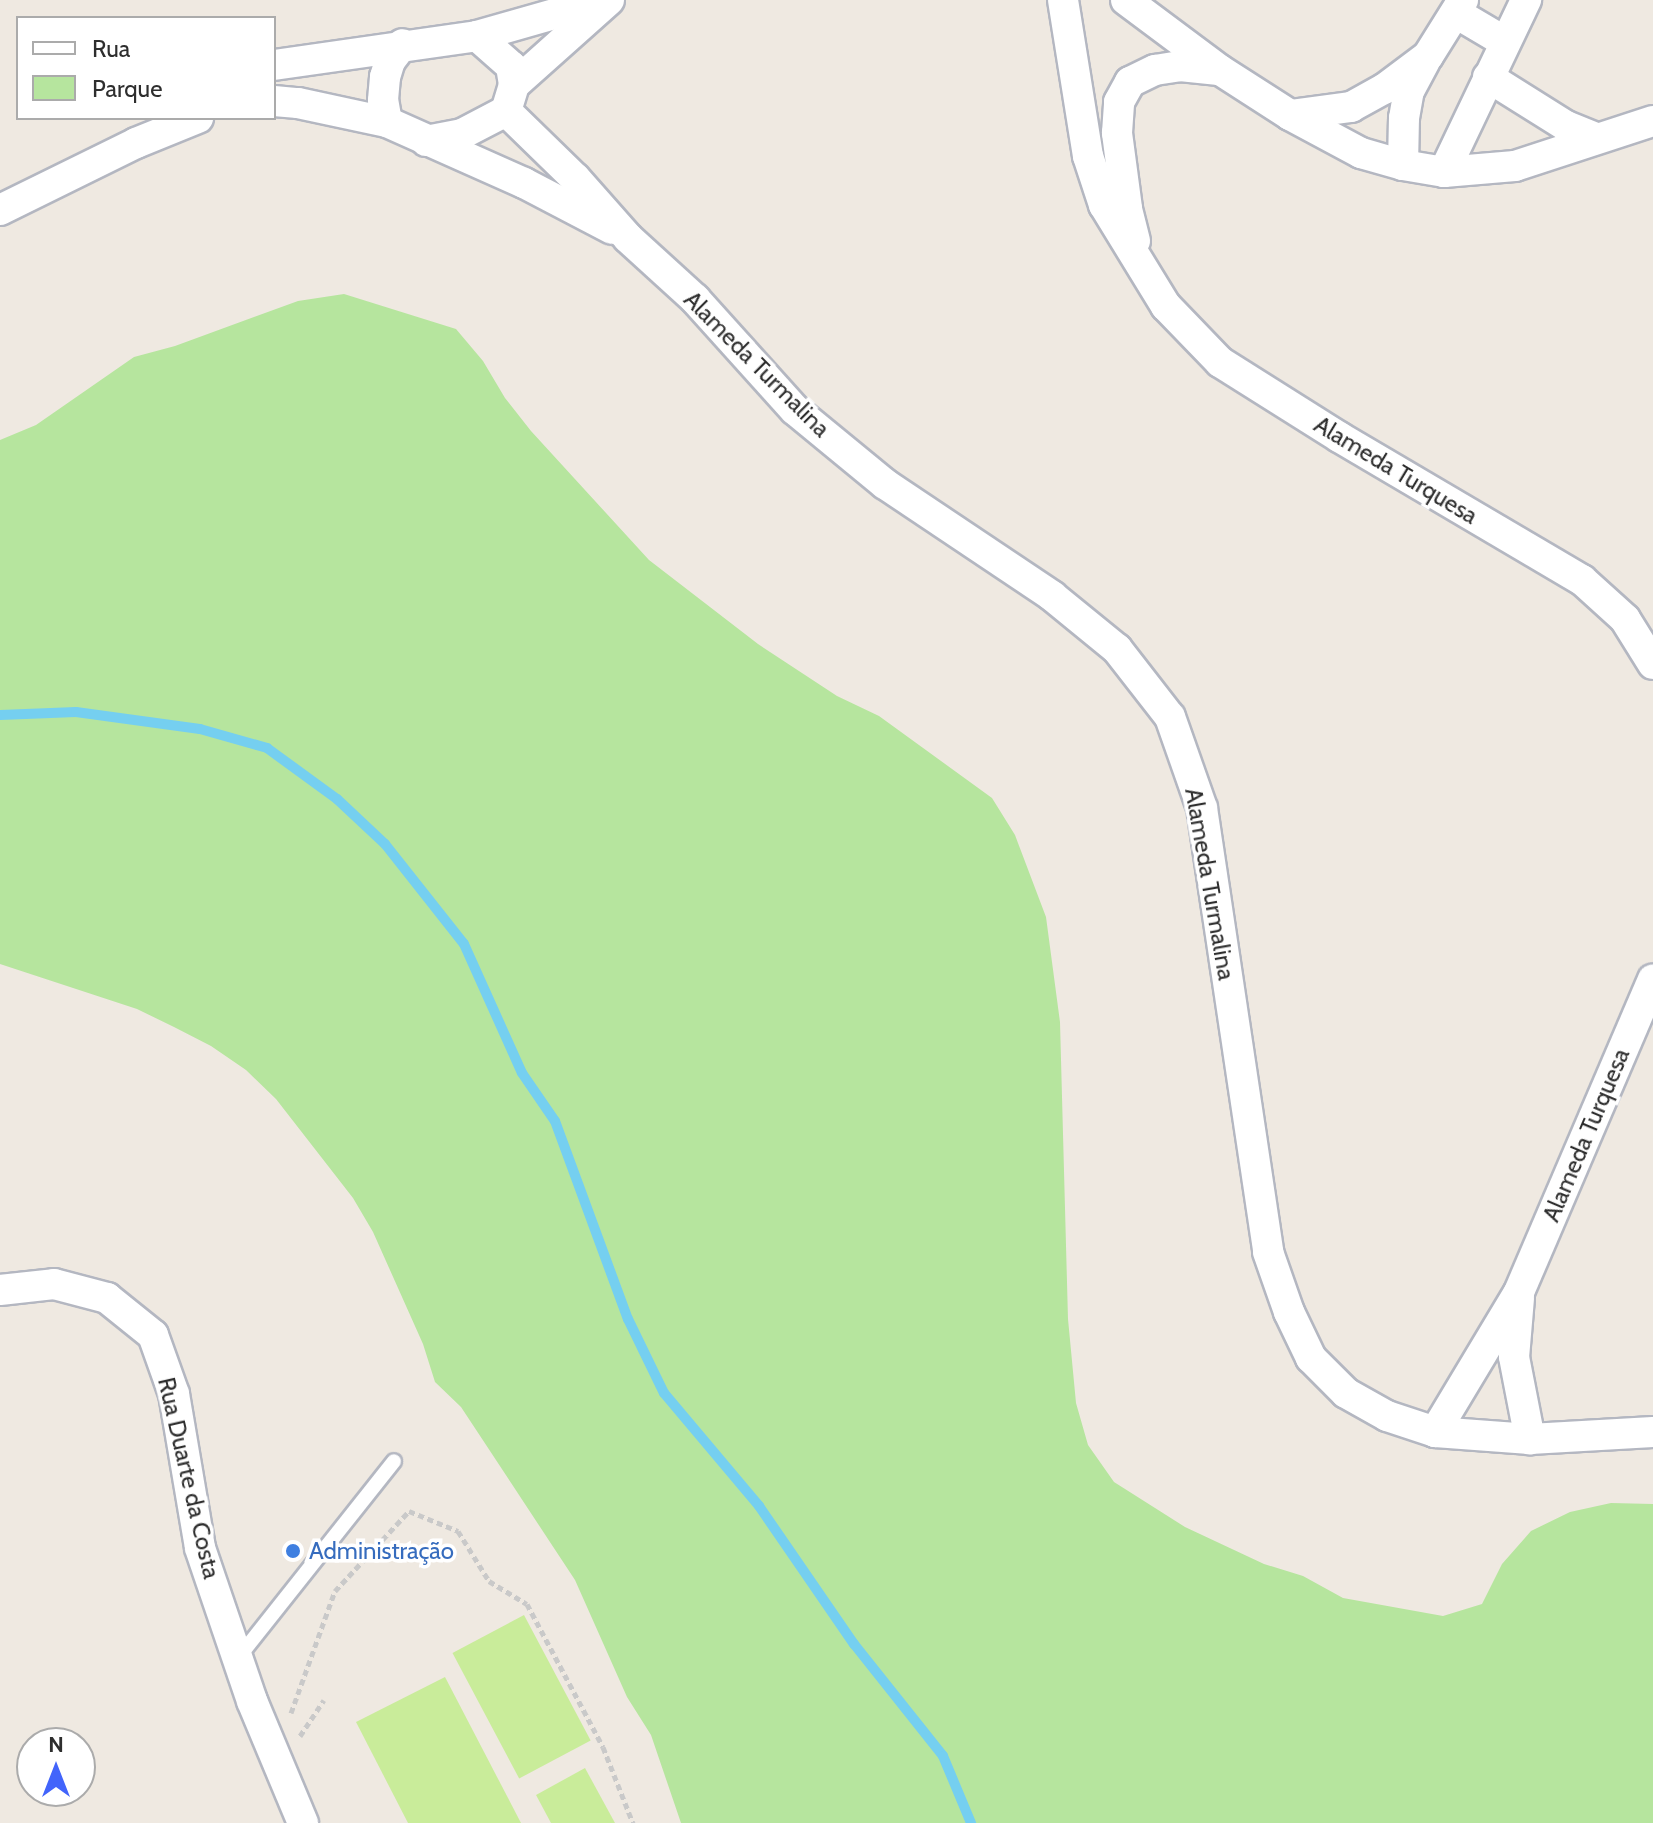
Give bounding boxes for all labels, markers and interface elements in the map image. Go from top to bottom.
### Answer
legend [16,16,276,120]
text: Rua [92,34,130,63]
text: Parque [92,74,162,103]
street label: Alameda Turmalina [678,285,836,443]
street label: Alameda Turquesa [1309,410,1483,530]
street label: Alameda Turmalina [1179,786,1241,982]
street label: Alameda Turquesa [1536,1044,1636,1226]
street label: Rua Duarte da Costa [152,1375,226,1581]
place label: Administração [309,1537,454,1565]
marker: Administração [284,1542,302,1560]
north arrow [16,1727,96,1807]
text: N [48,1731,64,1758]

